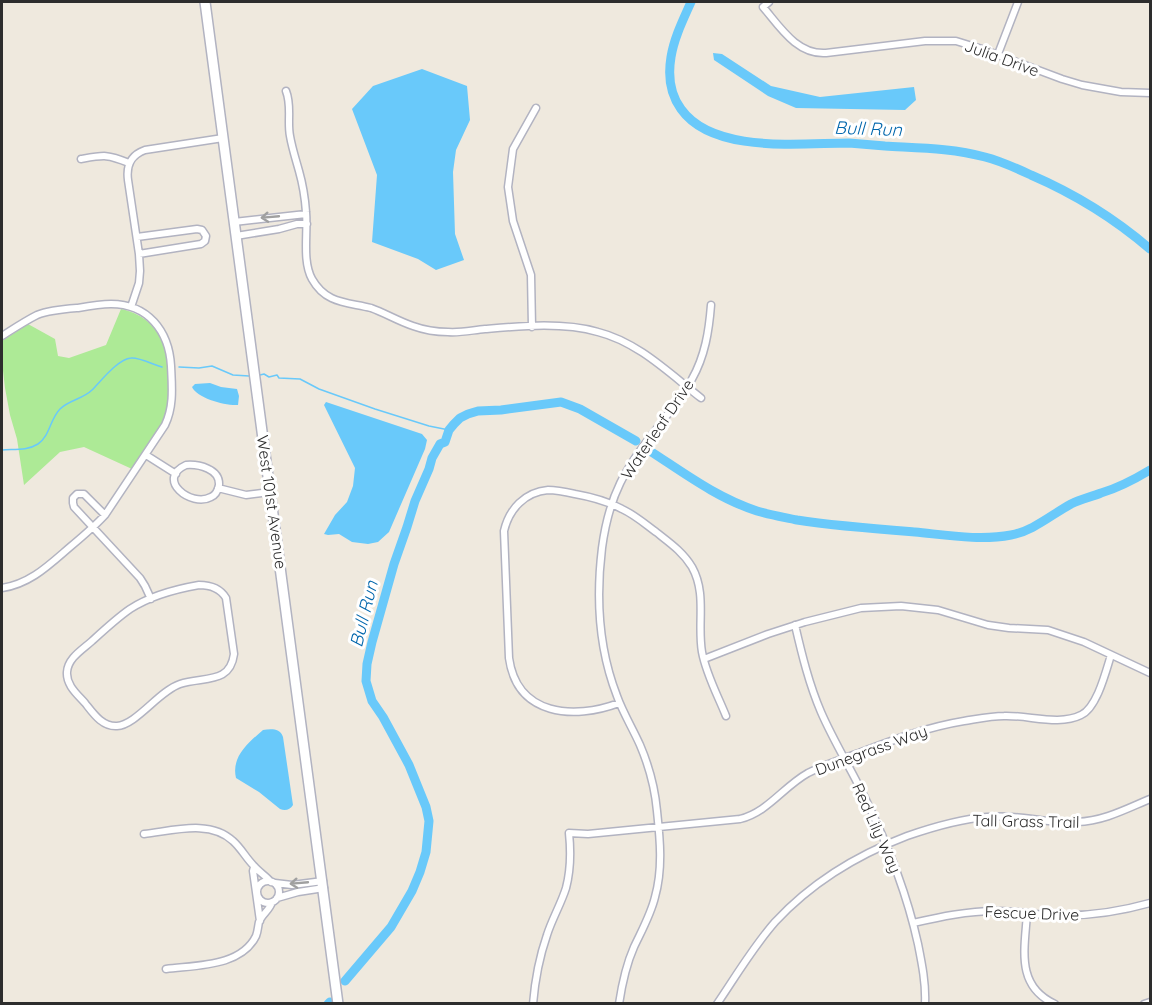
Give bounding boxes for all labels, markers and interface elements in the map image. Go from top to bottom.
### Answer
street label: Julia Drive [962,35,1042,81]
water label: Bull Run [834,116,903,141]
one-way arrow [261,212,281,223]
street label: Waterleaf Drive [616,375,698,483]
street label: West 101st Avenue [253,434,291,570]
water label: Bull Run [344,578,383,649]
street label: Dunegrass Way [812,720,930,780]
street label: Red Lily Way [848,780,906,876]
street label: Tall Grass Trail [972,810,1080,832]
one-way arrow [289,878,309,889]
street label: Fescue Drive [984,901,1080,925]

